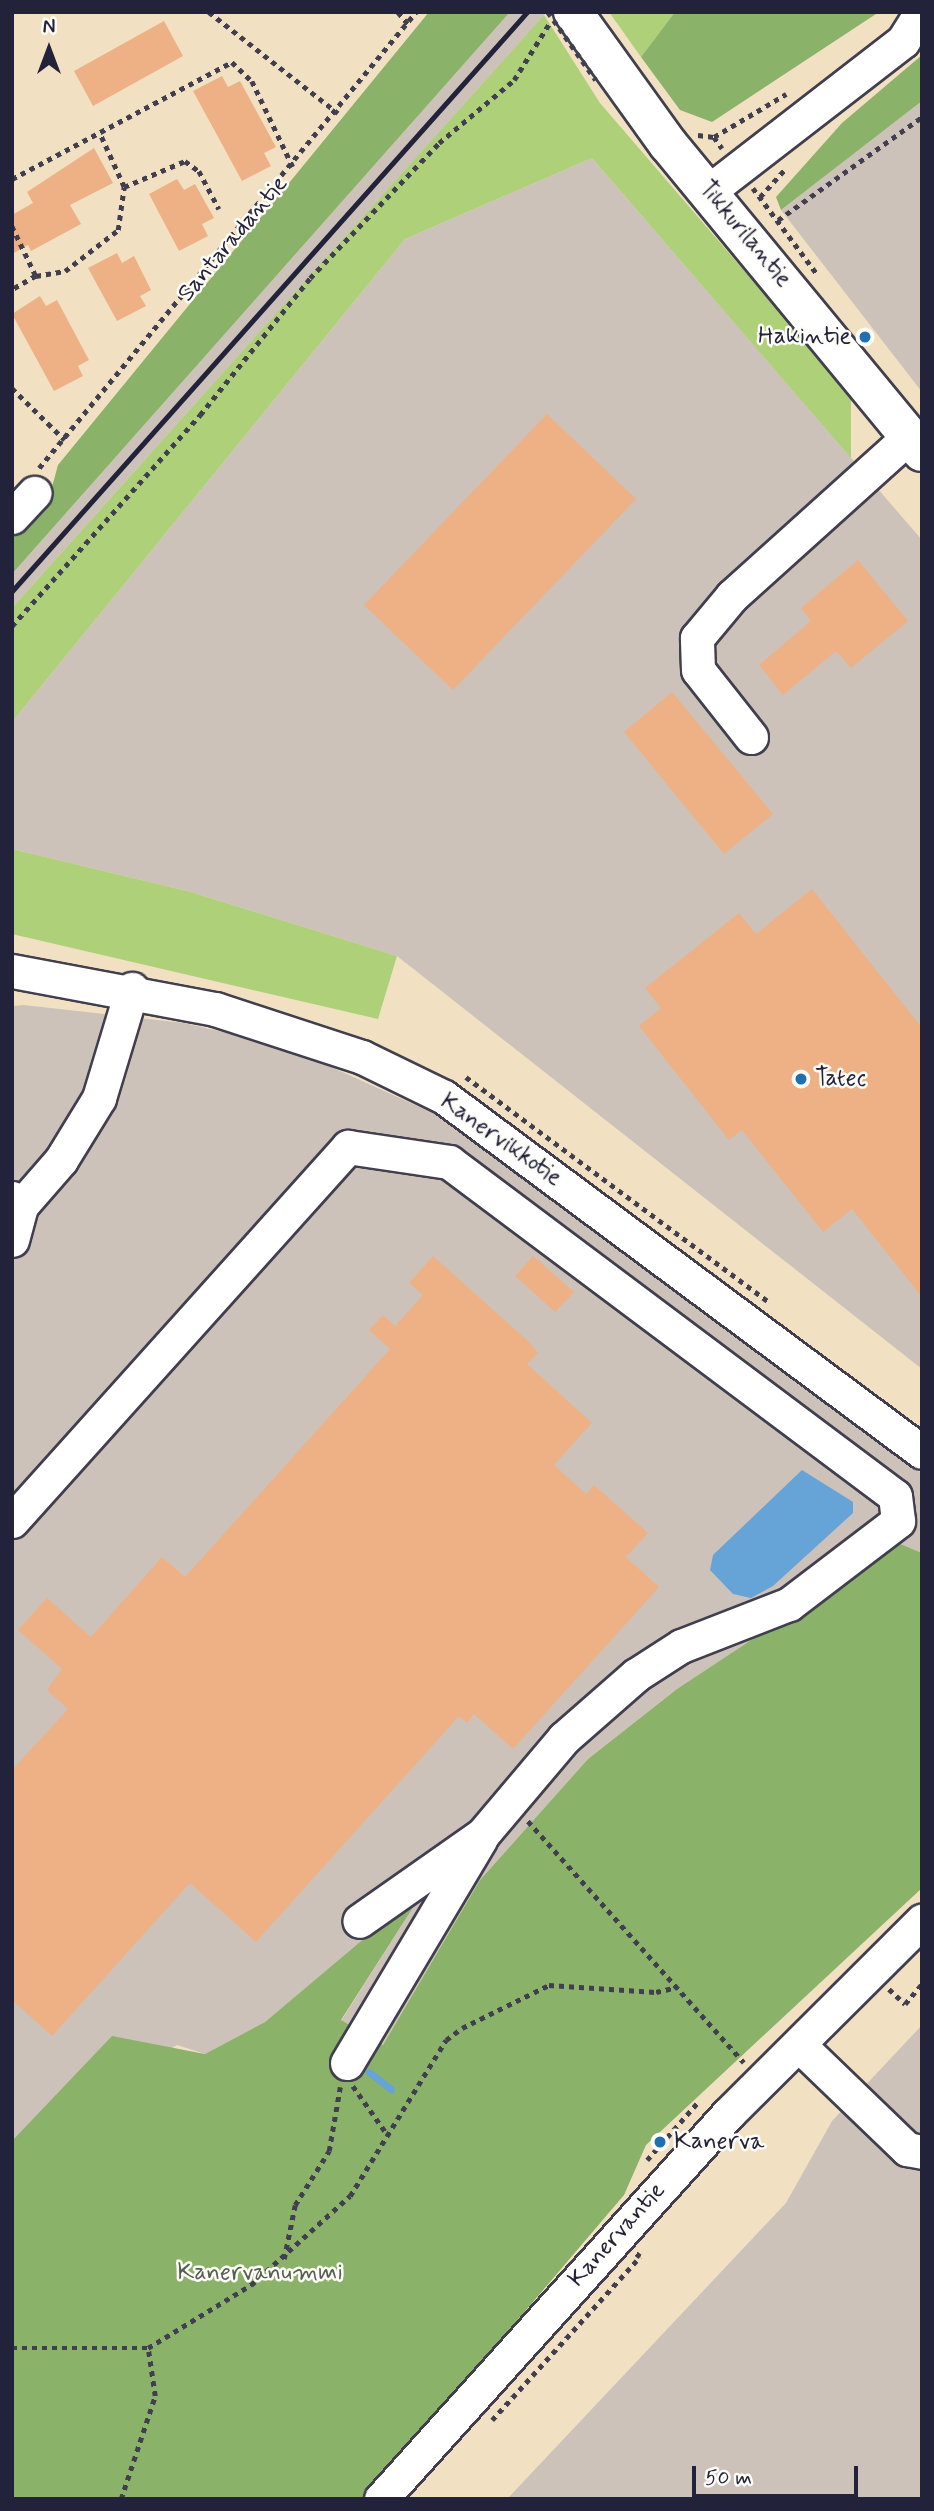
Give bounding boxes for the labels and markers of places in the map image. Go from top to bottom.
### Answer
place label: Hakintie [758,323,851,351]
marker: Hakintie [857,329,873,345]
place label: Tatec [815,1065,866,1093]
marker: Tatec [793,1071,809,1087]
place label: Kanerva [674,2128,764,2156]
marker: Kanerva [652,2134,668,2150]

